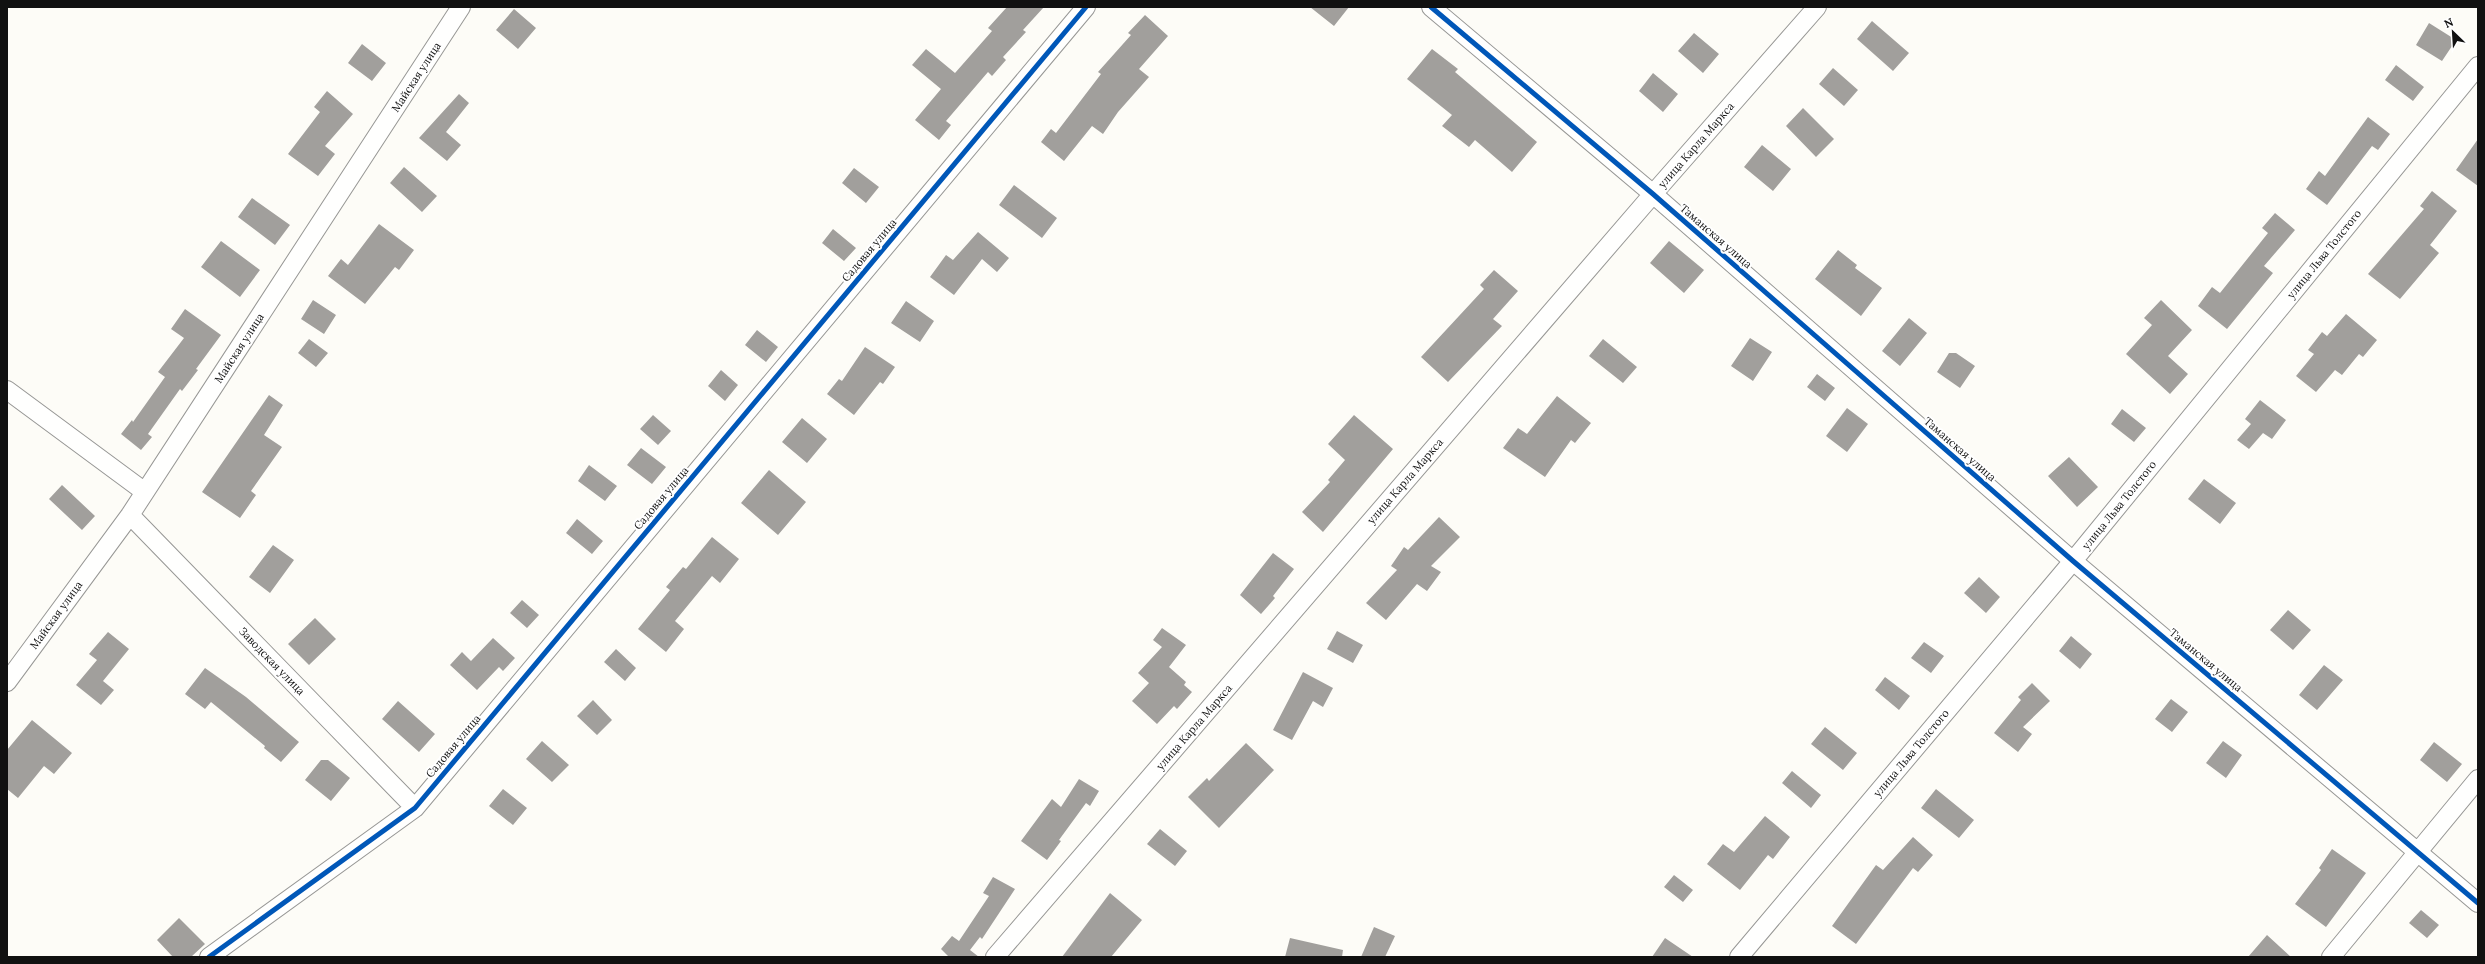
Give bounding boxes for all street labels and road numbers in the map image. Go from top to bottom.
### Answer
street label: Майская улица [388,39,444,115]
street label: улица Карла Маркса [1655,99,1737,191]
street label: Таманская улица [1677,201,1755,271]
street label: улица Льва Толстого [2284,207,2364,301]
street label: Садовая улица [838,215,900,284]
street label: Майская улица [211,310,267,386]
street label: Таманская улица [1921,414,1999,484]
street label: улица Карла Маркса [1364,435,1446,527]
street label: улица Льва Толстого [2079,458,2159,552]
street label: Садовая улица [630,463,692,532]
street label: Майская улица [27,578,86,652]
street label: Заводская улица [236,624,308,698]
street label: Таманская улица [2167,625,2246,695]
street label: улица Карла Маркса [1153,681,1235,773]
street label: улица Льва Толстого [1870,706,1952,800]
street label: Садовая улица [422,711,484,780]

